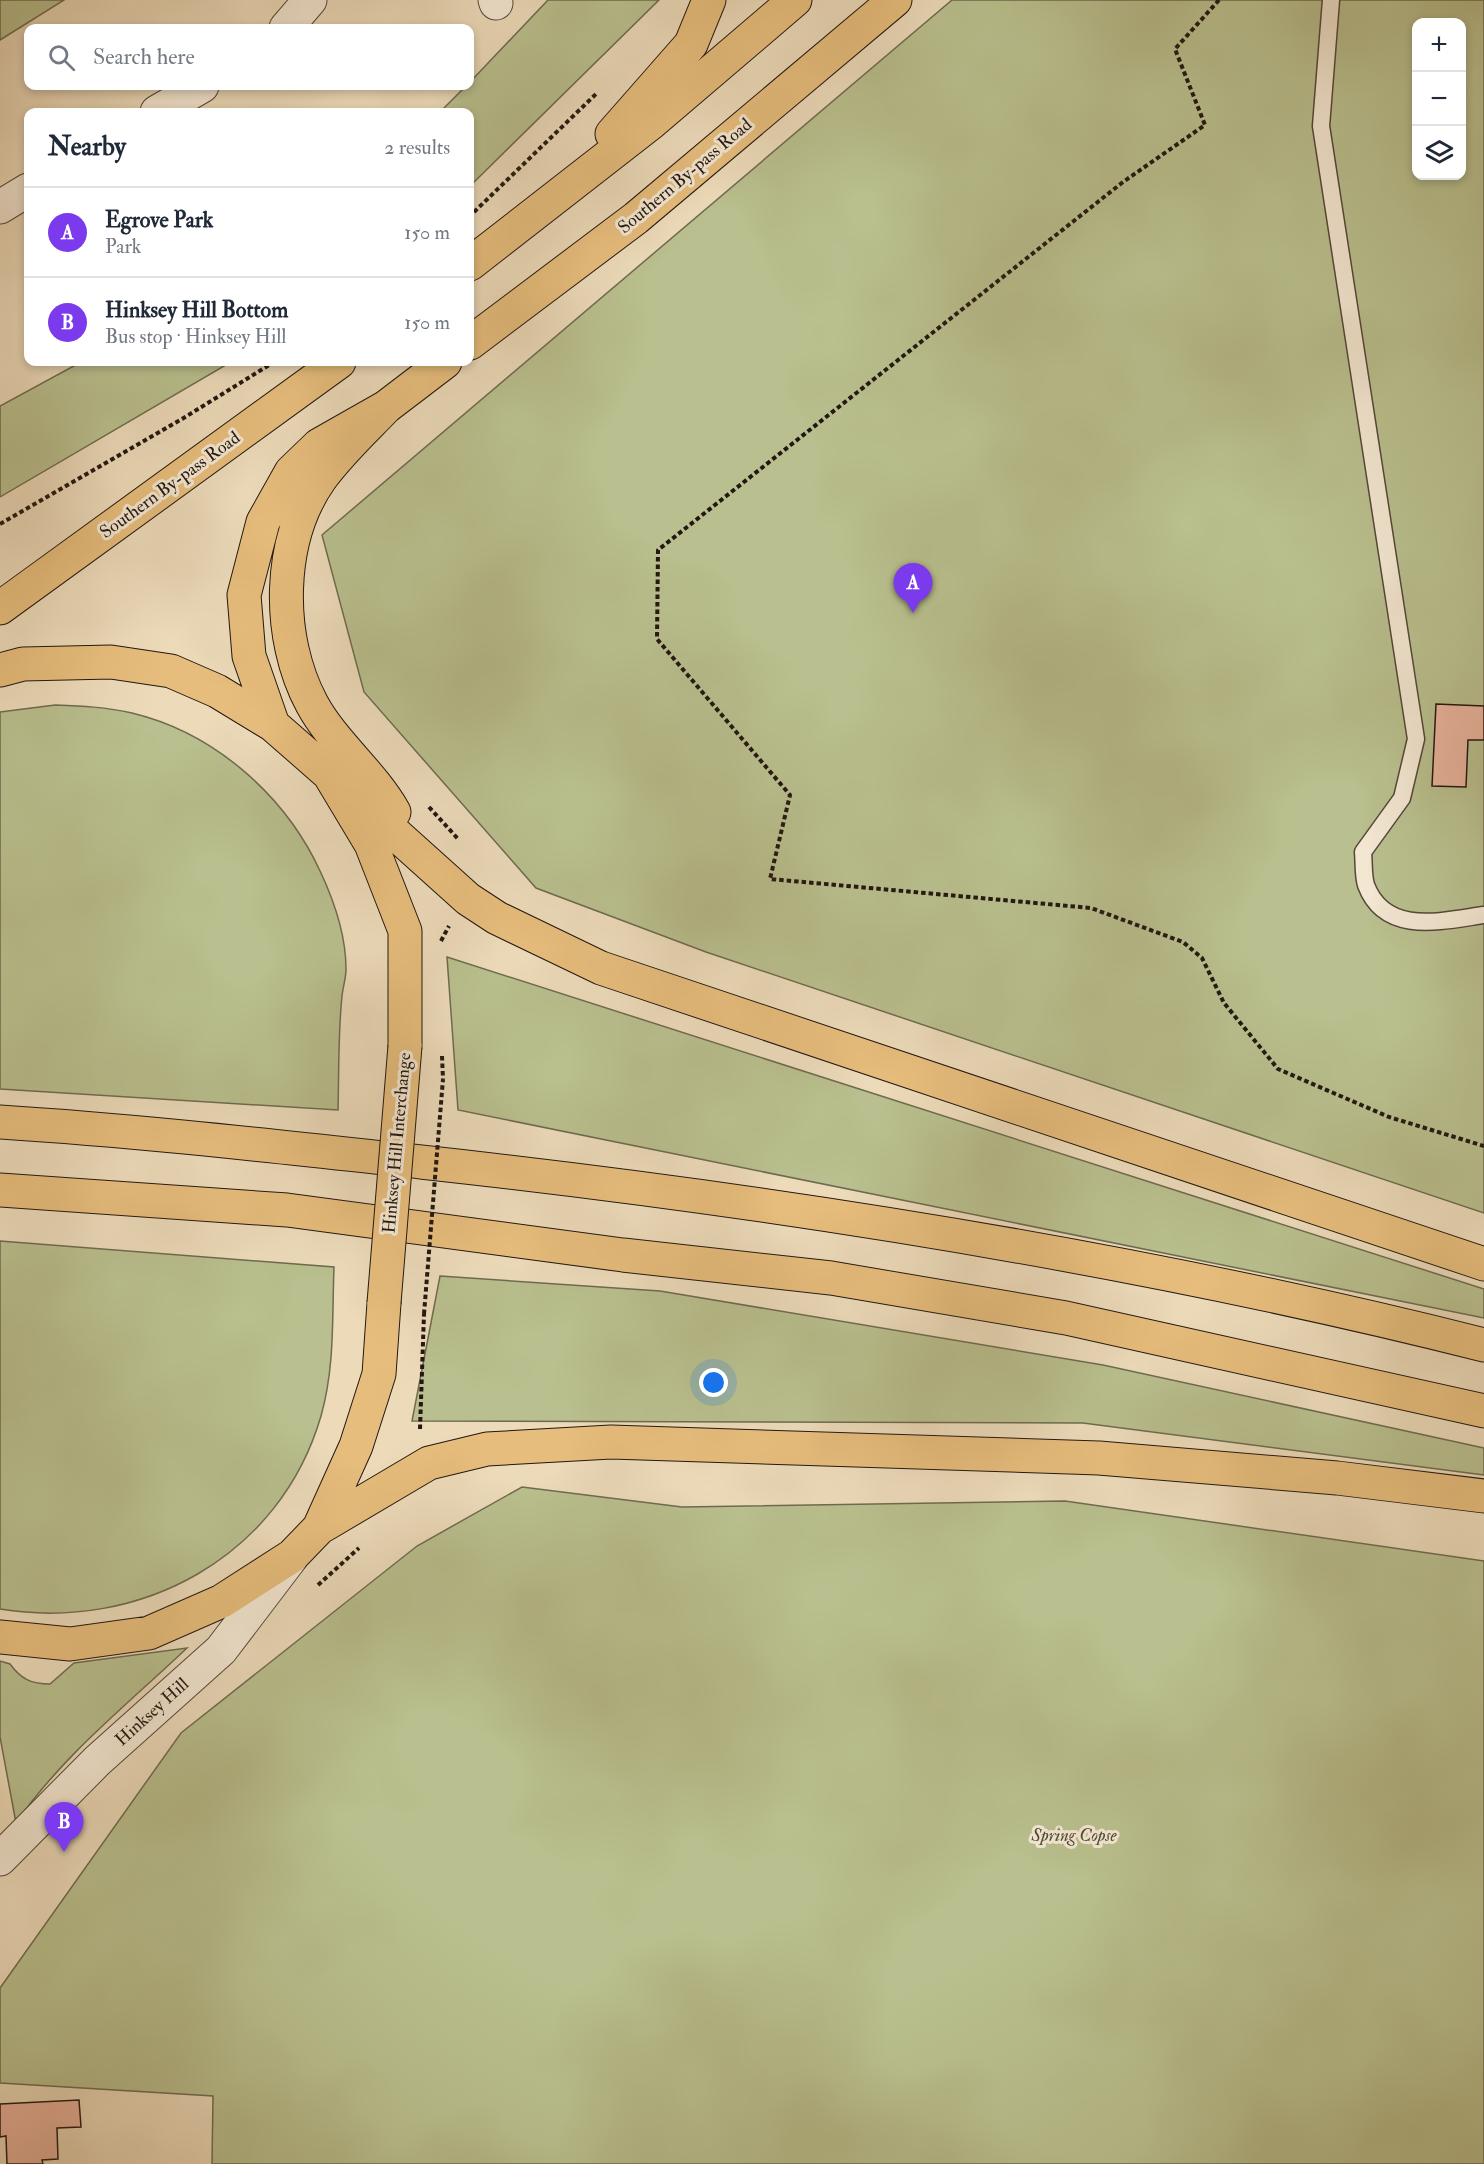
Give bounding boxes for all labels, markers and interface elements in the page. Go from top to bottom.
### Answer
map controls [1412,18,1466,180]
button: + [1412,18,1466,72]
search box [24,24,474,90]
icon: search [45,41,78,74]
text: Search here [93,43,195,71]
button: − [1412,72,1466,126]
street label: Southern By-pass Road [613,113,757,239]
button: layers [1412,126,1466,180]
text: Nearby [48,131,126,163]
text: 2 results [384,135,450,160]
text: Egrove Park [105,206,213,234]
text: A [61,220,74,245]
text: 150 m [404,220,450,245]
text: Park [105,234,141,259]
text: Hinksey Hill Bottom [105,296,288,324]
text: B [61,310,74,335]
text: 150 m [404,310,450,335]
text: Bus stop · Hinksey Hill [105,324,286,349]
street label: Southern By-pass Road [95,426,245,544]
pin: A [894,564,932,613]
street label: Hinksey Hill Interchange [378,1051,416,1234]
your location [699,1368,728,1397]
street label: Hinksey Hill [110,1673,194,1751]
pin: B [44,1802,84,1852]
park label: Spring Copse [1030,1824,1118,1847]

